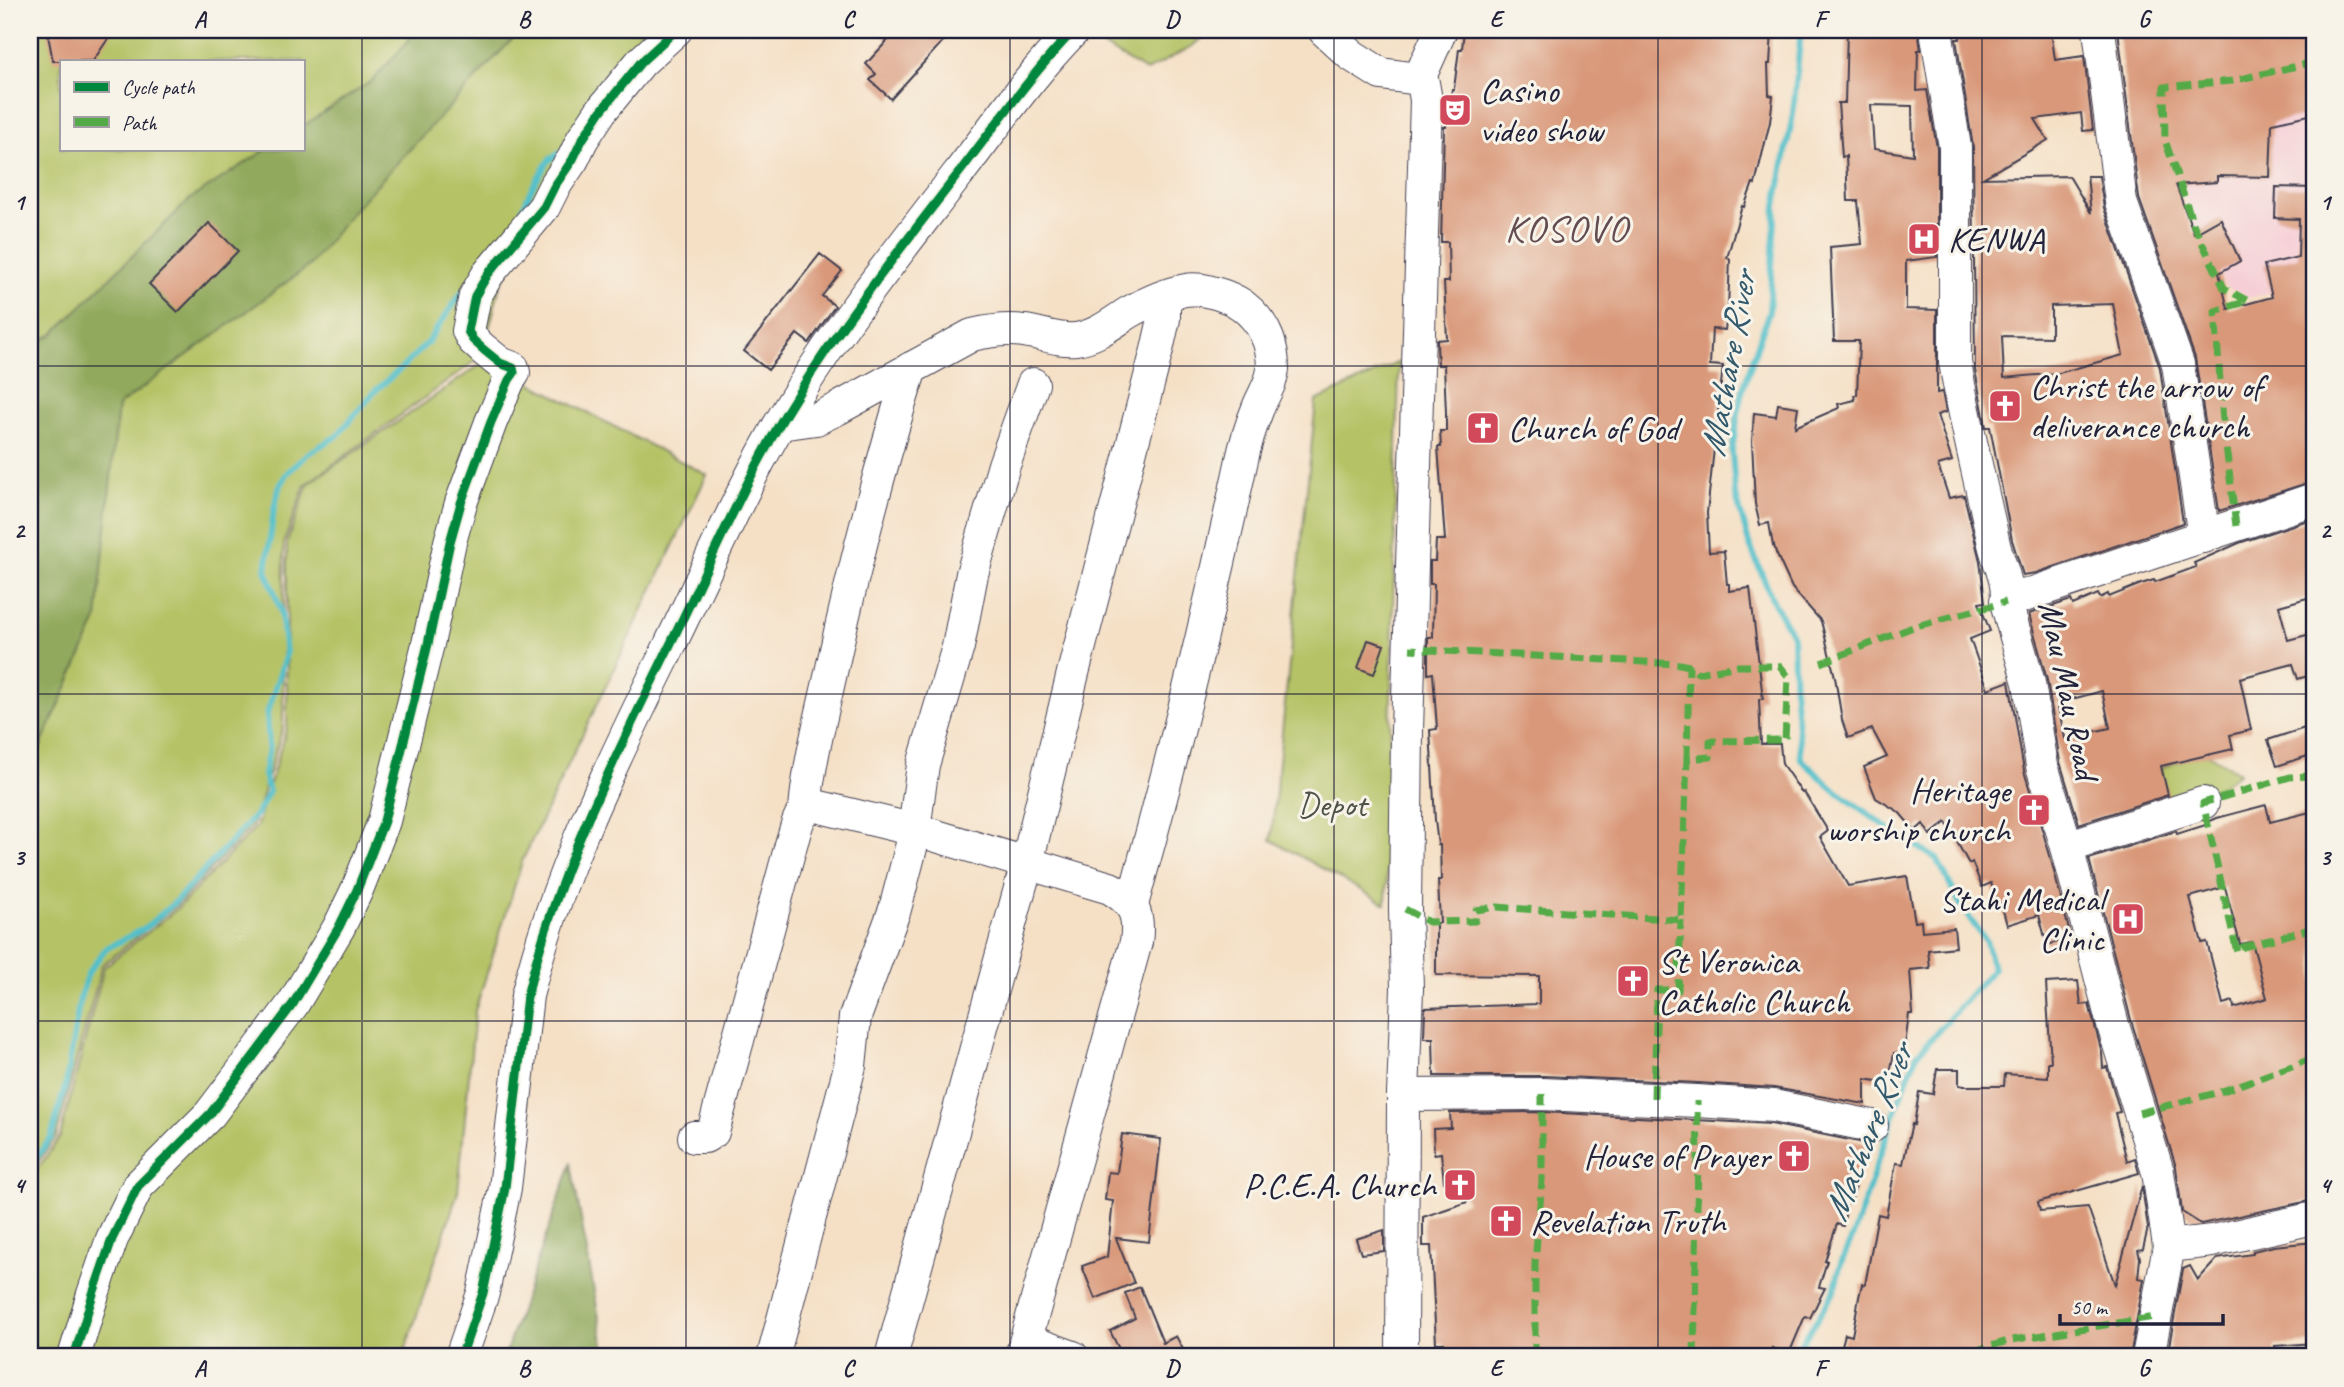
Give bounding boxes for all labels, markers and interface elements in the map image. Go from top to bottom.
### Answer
text: A [194,5,208,34]
text: B [518,5,532,34]
text: C [843,5,857,34]
text: D [1165,5,1181,34]
text: E [1490,5,1506,34]
text: F [1815,5,1831,34]
text: G [2138,5,2153,34]
legend [60,60,304,150]
place label: Casino video show [1480,68,1606,153]
text: Cycle path [122,74,195,100]
theatre icon: Casino video show [1436,91,1474,129]
text: Path [122,110,158,136]
text: 1 [14,188,27,217]
text: 1 [2320,188,2333,217]
district label: KOSOVO [1505,205,1631,252]
place label: KENWA [1948,217,2046,262]
hospital icon: KENWA [1905,220,1943,258]
water label: Mathare River [1688,263,1768,460]
place label: Christ the arrow of deliverance church [2030,364,2269,449]
church icon: Christ the arrow of deliverance church [1986,387,2024,425]
place label: Church of God [1508,406,1683,451]
church icon: Church of God [1464,409,1502,447]
text: 2 [14,516,27,545]
text: 2 [2320,516,2333,545]
street label: Mau Mau Road [2028,597,2110,788]
place label: Heritage worship church [1826,768,2013,853]
park label: Depot [1297,782,1370,827]
church icon: Heritage worship church [2015,791,2053,829]
text: 3 [14,843,27,872]
text: 3 [2320,843,2333,872]
place label: Stahi Medical Clinic [1939,877,2110,962]
hospital icon: Stahi Medical Clinic [2109,900,2147,938]
place label: St Veronica Catholic Church [1658,939,1851,1024]
church icon: St Veronica Catholic Church [1614,962,1652,1000]
water label: Mathare River [1811,1032,1926,1227]
place label: House of Prayer [1583,1134,1772,1179]
church icon: House of Prayer [1775,1137,1813,1175]
place label: P.C.E.A. Church [1243,1163,1438,1208]
church icon: P.C.E.A. Church [1441,1166,1479,1204]
text: 4 [14,1171,27,1200]
text: 4 [2320,1171,2333,1200]
place label: Revelation Truth [1530,1199,1727,1244]
church icon: Revelation Truth [1487,1202,1525,1240]
scale bar [2060,1282,2223,1326]
text: 50 m [2071,1294,2109,1320]
text: A [194,1354,208,1383]
text: B [518,1354,532,1383]
text: C [843,1354,857,1383]
text: D [1165,1354,1181,1383]
text: E [1490,1354,1506,1383]
text: F [1815,1354,1831,1383]
text: G [2138,1354,2153,1383]

